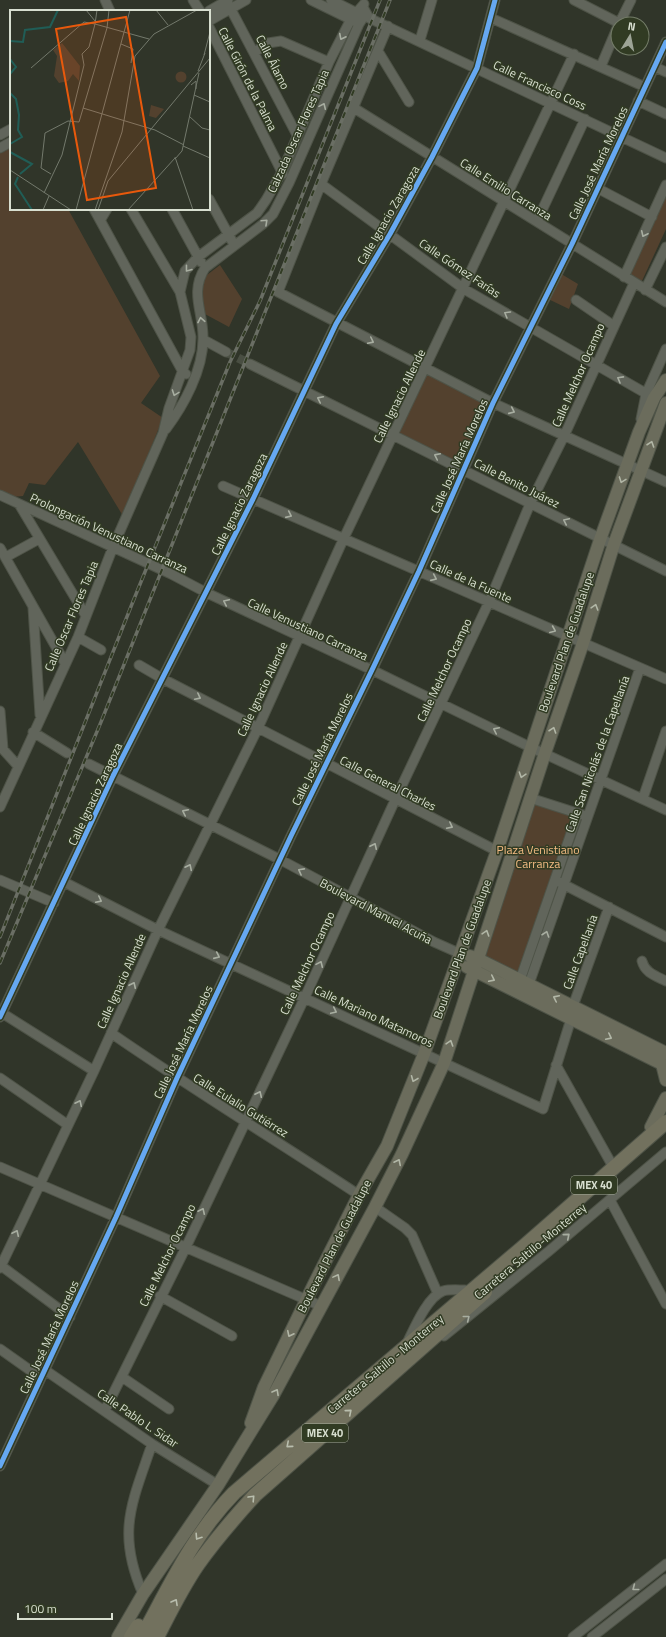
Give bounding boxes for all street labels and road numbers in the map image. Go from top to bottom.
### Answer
street label: Calle Girón de la Palma [214,24,282,134]
street label: Calle Álamo [251,31,295,93]
street label: Calle Francisco Coss [490,55,590,115]
street label: Calzada Oscar Flores Tapia [262,66,334,196]
street label: Calle José María Morelos [563,103,633,223]
street label: Calle Emilio Carranza [456,153,556,225]
street label: Calle Ignacio Zaragoza [352,162,424,268]
street label: Calle Gómez Farías [415,234,505,303]
street label: Calle Melchor Ocampo [546,320,610,430]
street label: Calle Ignacio Allende [368,346,430,446]
street label: Calle José María Morelos [425,395,493,516]
street label: Calle Ignacio Zaragoza [206,450,272,558]
street label: Calle Benito Juárez [471,453,563,513]
street label: Prolongación Venustiano Carranza [27,488,191,578]
street label: Calle de la Fuente [427,554,515,608]
street label: Calle Oscar Flores Tapia [39,558,103,674]
street label: Boulevard Plan de Guadalupe [533,569,599,715]
street label: Calle Venustiano Carranza [245,593,371,665]
street label: Calle Melchor Ocampo [412,615,476,725]
street label: Calle Ignacio Allende [232,638,292,740]
street label: Calle San Nicolás de la Capellanía [560,673,634,835]
street label: Calle José María Morelos [286,689,358,809]
street label: Calle Ignacio Zaragoza [63,739,127,849]
street label: Calle General Charles [337,751,440,816]
street label: Boulevard Manuel Acuña [316,873,436,949]
street label: Boulevard Plan de Guadalupe [428,877,496,1021]
street label: Calle Melchor Ocampo [275,908,339,1018]
street label: Calle Capellanía [558,912,602,992]
street label: Calle Ignacio Allende [91,930,151,1032]
street label: Calle Mariano Matamoros [311,980,437,1052]
street label: Calle José María Morelos [148,982,218,1102]
street label: Calle Eulalio Gutiérrez [190,1068,292,1142]
street label: Boulevard Plan de Guadalupe [292,1176,376,1316]
road number: MEX 40 [571,1176,617,1194]
street label: Carretera Saltillo-Monterrey [469,1198,591,1304]
street label: Calle Melchor Ocampo [134,1200,200,1310]
street label: Calle José María Morelos [14,1277,84,1397]
street label: Carretera Saltillo - Monterrey [322,1309,448,1419]
street label: Calle Pablo L. Sidar [93,1384,183,1452]
road number: MEX 40 [302,1424,348,1442]

